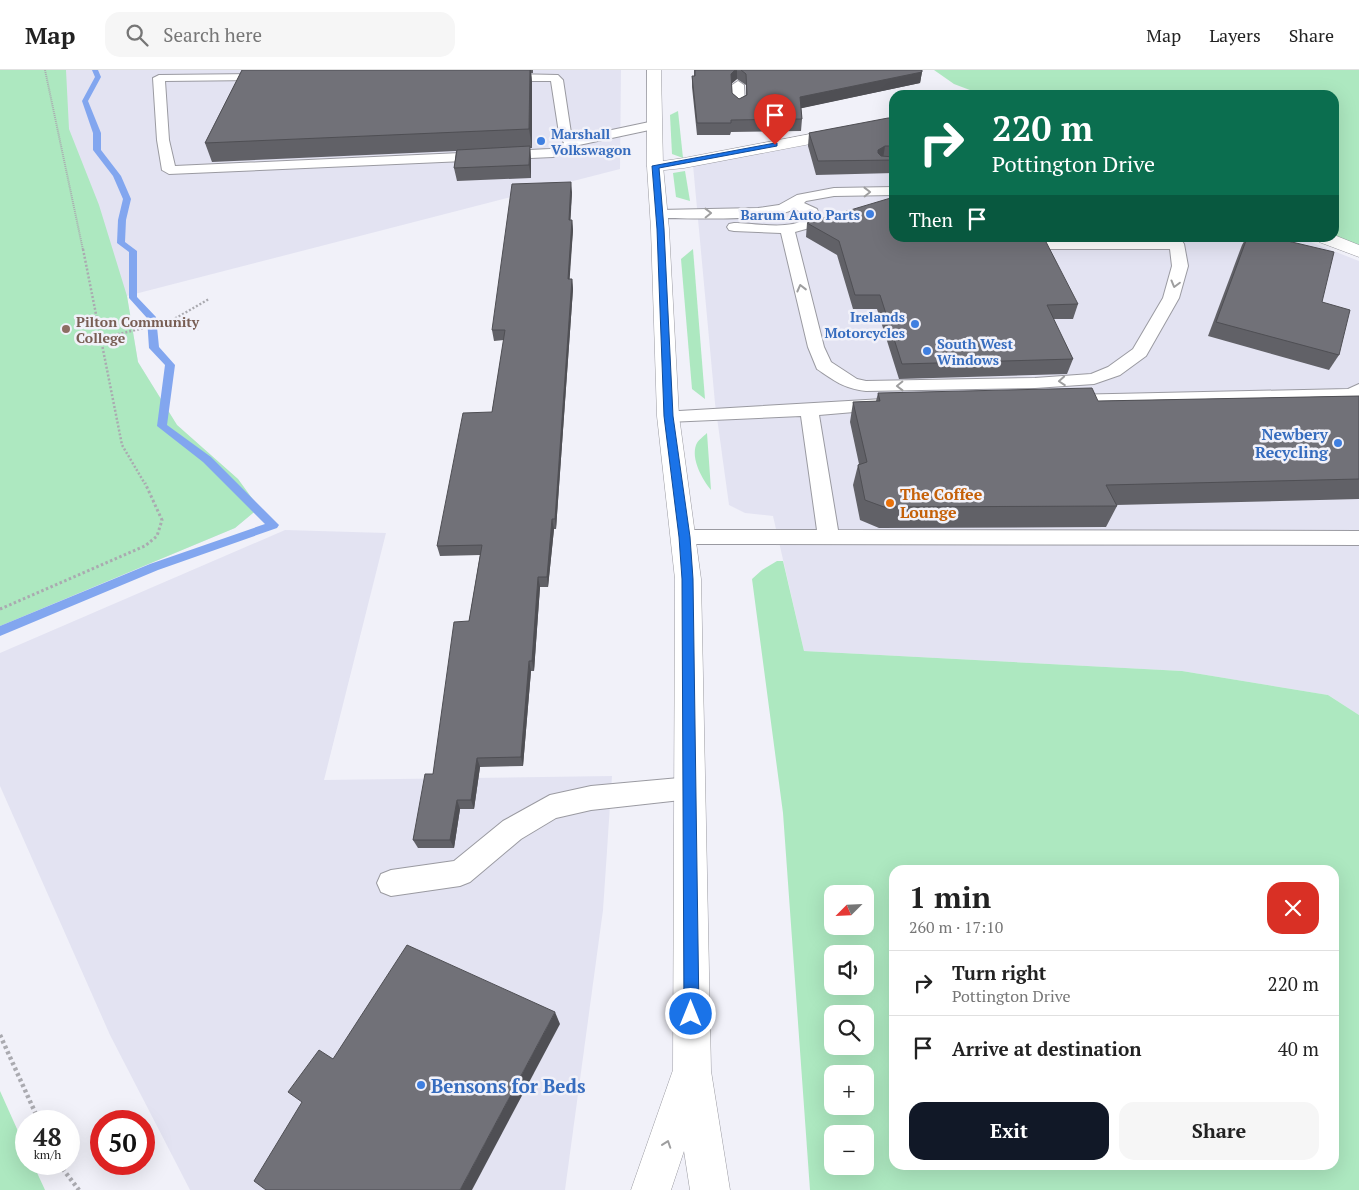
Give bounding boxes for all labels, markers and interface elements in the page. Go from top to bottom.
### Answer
search box [105,12,455,57]
text: Map [25,19,75,51]
icon: search [123,21,151,49]
text: Search here [163,22,262,47]
text: Map [1146,23,1181,47]
text: Layers [1209,23,1261,47]
text: Share [1289,23,1334,47]
pin [754,94,796,145]
icon: arrive [761,101,789,129]
text: 220 m [992,105,1093,151]
icon: right [909,110,974,175]
place label: Marshall Volkswagon [551,124,631,159]
marker: Marshall Volkswagon [535,135,547,147]
text: Pottington Drive [992,149,1155,178]
one-way arrow [864,187,871,197]
place label: Barum Auto Parts [741,205,860,224]
icon: arrive [963,205,991,233]
text: Then [909,207,953,232]
one-way arrow [704,208,712,218]
marker: Barum Auto Parts [864,208,876,220]
one-way arrow [1170,280,1181,289]
one-way arrow [796,284,807,293]
place label: Irelands Motorcycles [825,307,905,342]
place label: Pilton Community College [76,312,200,347]
marker: Irelands Motorcycles [909,318,921,330]
marker: Pilton Community College [60,323,72,335]
place label: South West Windows [937,334,1013,369]
marker: South West Windows [921,345,933,357]
one-way arrow [1058,376,1066,387]
one-way arrow [896,381,904,391]
place label: Newbery Recycling [1255,423,1329,463]
marker: Newbery Recycling [1332,437,1344,449]
place label: The Coffee Lounge [900,483,983,523]
marker: The Coffee Lounge [884,497,896,509]
text: 1 min [909,877,991,917]
button: close [1267,882,1319,934]
north arrow [824,885,874,935]
map controls [824,885,874,1175]
text: 260 m · 17:10 [909,916,1003,938]
button: sound [824,945,874,995]
text: Turn right [952,960,1046,985]
icon: right [909,969,937,997]
text: 220 m [1268,971,1319,996]
text: Pottington Drive [952,985,1071,1007]
position arrow [664,987,716,1039]
button: search [824,1005,874,1055]
icon: arrive [909,1034,937,1062]
text: Arrive at destination [952,1036,1141,1061]
text: 40 m [1278,1036,1319,1061]
button: + [824,1065,874,1115]
place label: Bensons for Beds [431,1073,586,1098]
marker: Bensons for Beds [415,1079,427,1091]
button: Exit [909,1102,1109,1160]
button: Share [1119,1102,1319,1160]
speed limit sign: 50 [90,1110,155,1175]
text: 48 [33,1120,62,1153]
button: − [824,1125,874,1175]
one-way arrow [661,1140,671,1149]
text: km/h [34,1147,61,1162]

